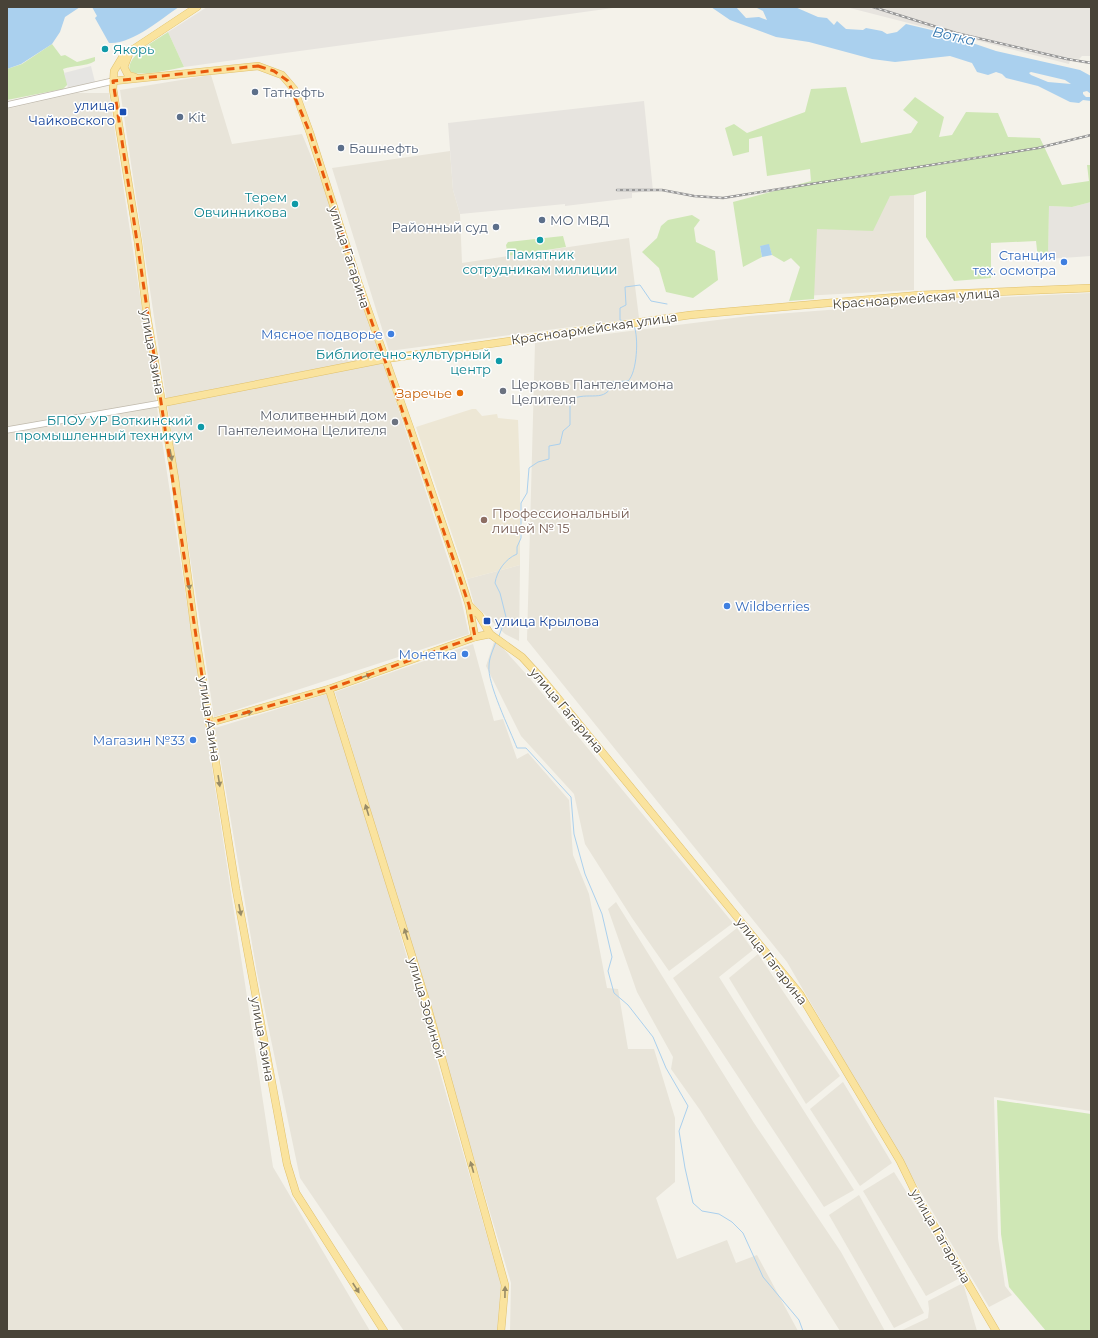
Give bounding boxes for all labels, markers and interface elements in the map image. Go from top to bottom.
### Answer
water label: Вотка [931,22,977,50]
place label: Якорь [113,41,154,57]
marker: Якорь [100,44,110,54]
place label: Татнефть [263,84,324,100]
marker: Татнефть [250,87,260,97]
place label: улица Чайковского [29,97,115,128]
marker: улица Чайковского [118,107,128,117]
place label: Kit [188,109,206,125]
marker: Kit [175,112,185,122]
place label: Башнефть [349,140,418,156]
marker: Башнефть [336,143,346,153]
place label: Терем Овчинникова [194,189,287,220]
marker: Терем Овчинникова [290,199,300,209]
street label: улица Гагарина [326,203,374,310]
place label: МО МВД [550,212,609,228]
marker: МО МВД [537,215,547,225]
place label: Районный суд [391,219,488,235]
marker: Районный суд [491,222,501,232]
marker: Памятник сотрудникам милиции [535,235,545,245]
place label: Памятник сотрудникам милиции [462,246,618,277]
place label: Станция тех. осмотра [973,247,1056,278]
marker: Станция тех. осмотра [1059,257,1069,267]
street label: Красноармейская улица [832,284,1000,312]
street label: улица Азина [137,307,168,396]
street label: Красноармейская улица [510,308,678,348]
place label: Мясное подворье [261,326,383,342]
marker: Мясное подворье [386,329,396,339]
place label: Библиотечно-культурный центр [316,346,491,377]
marker: Библиотечно-культурный центр [494,356,504,366]
place label: Церковь Пантелеимона Целителя [511,376,674,407]
place label: Заречье [396,385,452,401]
marker: Церковь Пантелеимона Целителя [498,386,508,396]
marker: Заречье [455,388,465,398]
place label: Молитвенный дом Пантелеимона Целителя [217,407,387,438]
place label: БПОУ УР Воткинский промышленный техникум [15,412,193,443]
marker: Молитвенный дом Пантелеимона Целителя [390,417,400,427]
marker: БПОУ УР Воткинский промышленный техникум [196,422,206,432]
one-way arrow [168,449,174,461]
place label: Профессиональный лицей № 15 [492,505,630,536]
marker: Профессиональный лицей № 15 [479,515,489,525]
one-way arrow [186,578,192,590]
place label: Wildberries [735,598,810,614]
marker: Wildberries [722,601,732,611]
place label: улица Крылова [494,613,599,629]
marker: улица Крылова [482,616,492,626]
place label: Монетка [399,646,457,662]
marker: Монетка [460,649,470,659]
street label: улица Гагарина [526,663,607,756]
one-way arrow [360,672,372,678]
street label: улица Азина [195,674,225,763]
one-way arrow [241,710,253,716]
place label: Магазин №33 [93,732,185,748]
marker: Магазин №33 [188,735,198,745]
one-way arrow [216,775,222,787]
one-way arrow [364,804,370,816]
one-way arrow [237,904,243,916]
street label: улица Гагарина [732,913,811,1008]
one-way arrow [403,928,409,940]
street label: улица Зориной [405,955,449,1060]
street label: улица Азина [247,994,278,1083]
one-way arrow [469,1161,475,1173]
street label: улица Гагарина [907,1185,975,1286]
one-way arrow [353,1282,360,1293]
one-way arrow [502,1285,508,1298]

